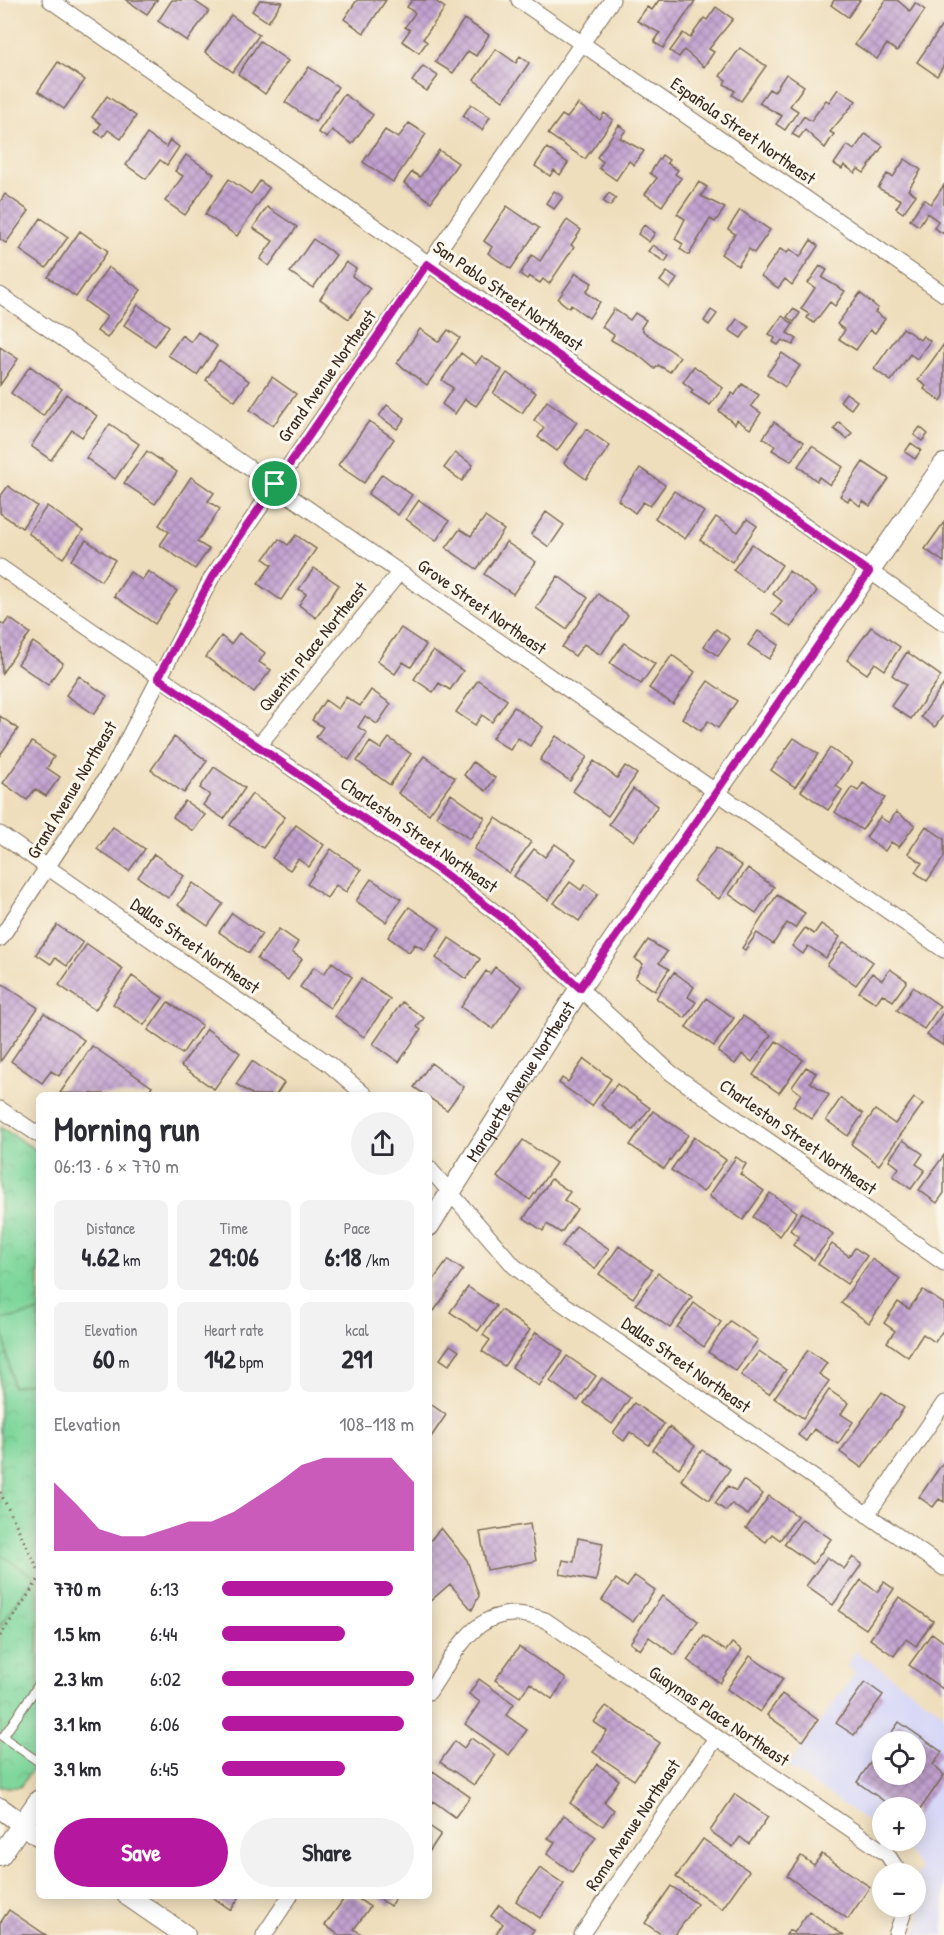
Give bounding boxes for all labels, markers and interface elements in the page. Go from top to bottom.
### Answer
street label: Española Street Northeast [666,71,822,191]
street label: San Pablo Street Northeast [428,234,589,357]
street label: Grand Avenue Northeast [271,304,382,447]
pin [249,458,300,509]
icon: arrive [258,467,291,500]
street label: Grove Street Northeast [413,553,552,661]
street label: Quentin Place Northeast [252,576,373,717]
street label: Grand Avenue Northeast [21,716,123,863]
street label: Charleston Street Northeast [336,771,504,899]
street label: Dallas Street Northeast [126,892,266,1000]
street label: Marquette Avenue Northeast [460,995,581,1167]
street label: Charleston Street Northeast [715,1073,883,1201]
text: Morning run [54,1107,200,1151]
button: share [351,1112,414,1175]
text: 06:13 · 6 × 770 m [54,1152,179,1179]
text: Distance [87,1217,135,1239]
text: Time [220,1217,248,1239]
text: Pace [344,1217,370,1239]
text: 4.62 [81,1239,119,1274]
text: 29:06 [209,1239,259,1274]
text: 6:18 [324,1239,362,1274]
text: km [119,1249,141,1271]
text: /km [362,1249,390,1271]
street label: Dallas Street Northeast [617,1311,757,1419]
text: Elevation [84,1319,138,1341]
text: Heart rate [204,1319,264,1341]
text: kcal [345,1319,369,1341]
text: 60 [93,1341,115,1376]
text: 142 [204,1341,236,1376]
text: 291 [341,1341,373,1376]
text: m [115,1351,129,1373]
text: bpm [236,1351,264,1373]
text: Elevation [54,1410,120,1437]
text: 108–118 m [339,1410,414,1437]
text: 770 m [54,1575,101,1602]
text: 6:13 [150,1575,179,1602]
text: 1.5 km [54,1620,101,1647]
text: 6:44 [150,1620,178,1647]
street label: Guaymas Place Northeast [644,1659,795,1772]
text: 2.3 km [54,1665,103,1692]
text: 6:02 [150,1665,181,1692]
text: 3.1 km [54,1710,101,1737]
text: 6:06 [150,1710,180,1737]
map controls [872,1731,926,1917]
button: locate [872,1731,926,1785]
street label: Roma Avenue Northeast [579,1753,686,1895]
text: 3.9 km [54,1755,101,1782]
text: 6:45 [150,1755,179,1782]
button: + [872,1797,926,1851]
button: Save [54,1818,228,1887]
button: Share [240,1818,414,1887]
button: − [872,1863,926,1917]

